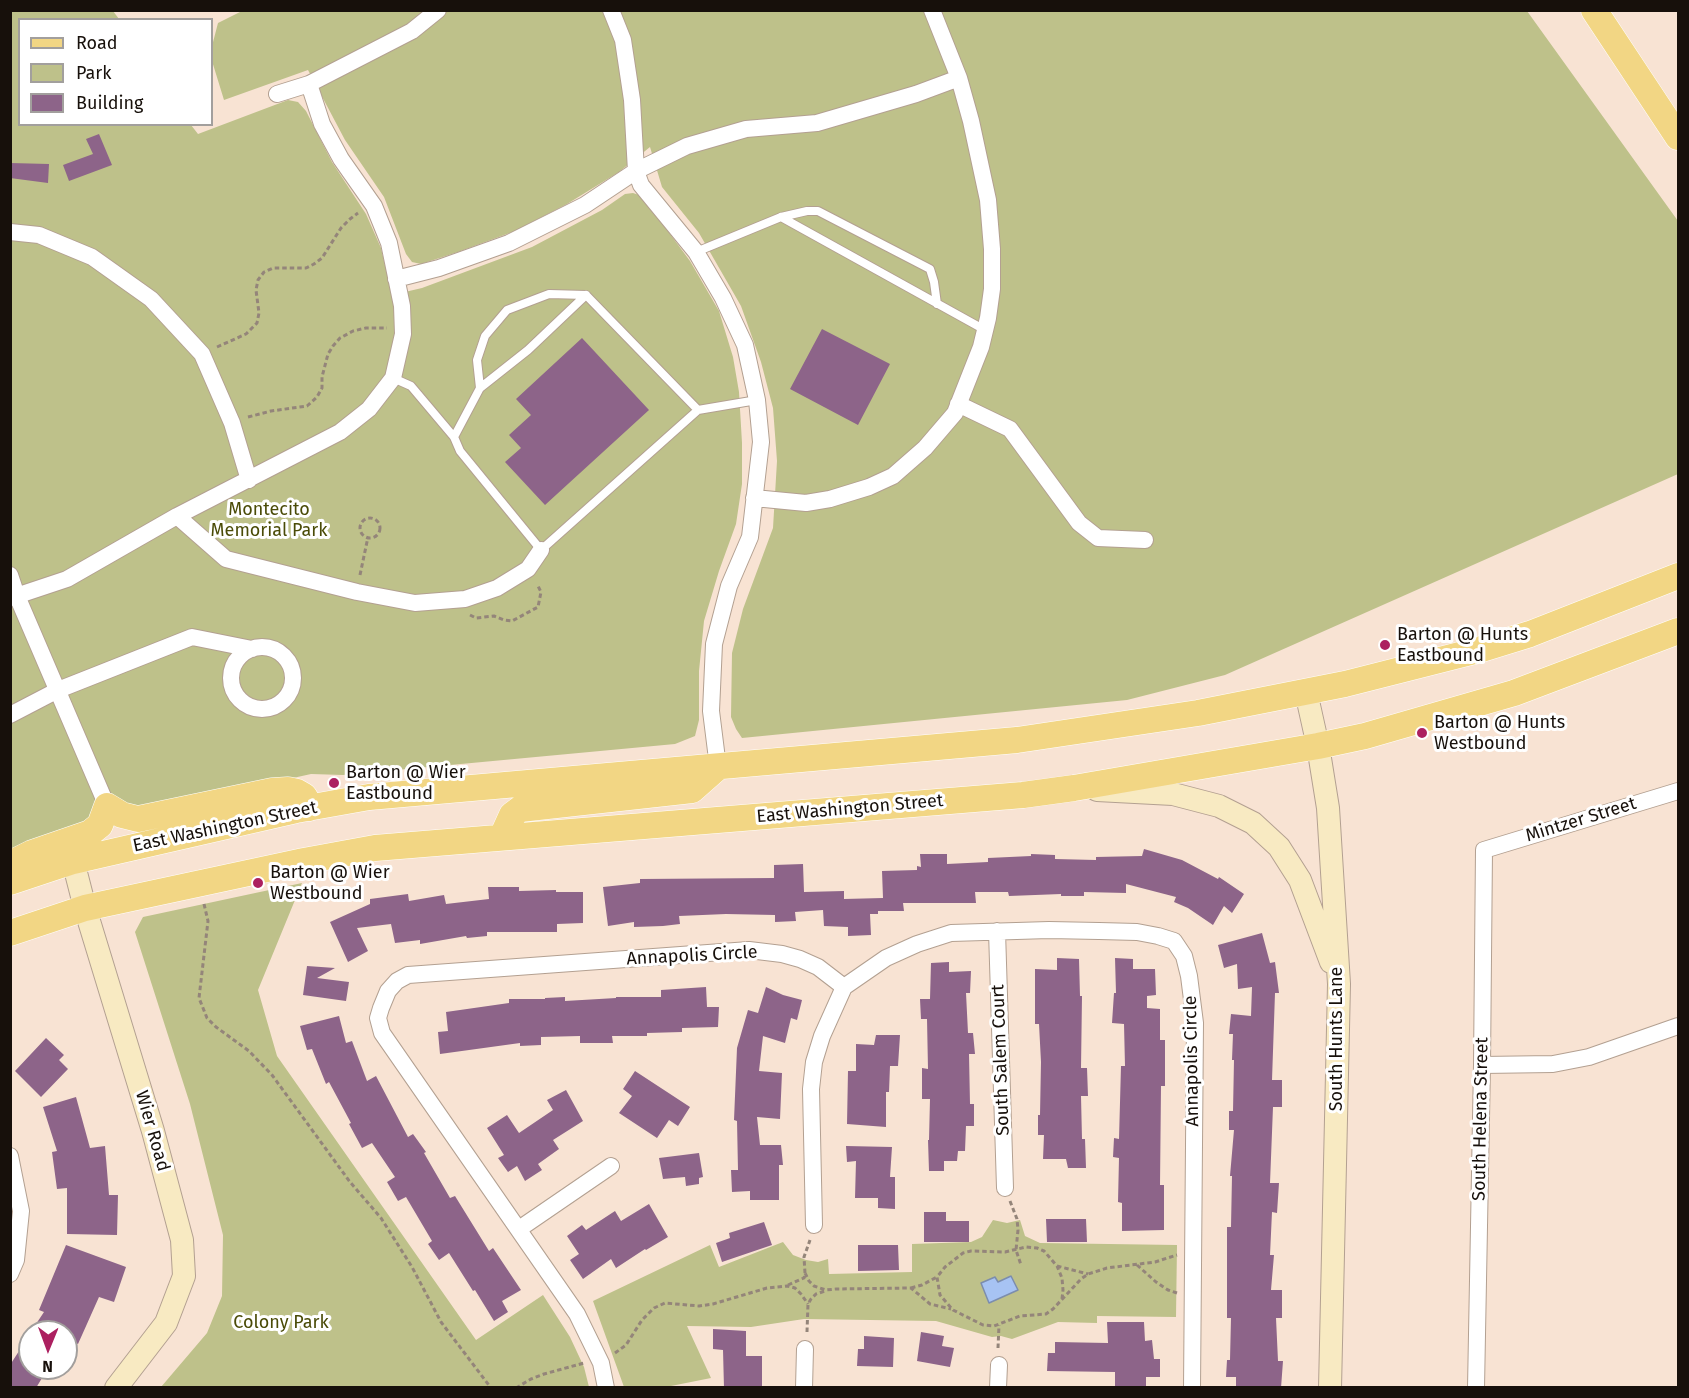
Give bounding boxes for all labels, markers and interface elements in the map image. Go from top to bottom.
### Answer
legend [18,18,213,126]
text: Road [76,32,118,54]
text: Park [76,62,111,84]
text: Building [76,92,143,114]
park label: Montecito Memorial Park [211,499,327,542]
place label: Barton @ Hunts Eastbound [1397,624,1528,666]
marker: Barton @ Hunts Eastbound [1378,638,1392,652]
place label: Barton @ Hunts Westbound [1434,712,1565,754]
marker: Barton @ Hunts Westbound [1415,726,1429,740]
place label: Barton @ Wier Eastbound [346,762,466,804]
marker: Barton @ Wier Eastbound [327,776,341,790]
street label: East Washington Street [756,790,944,828]
street label: Mintzer Street [1523,793,1639,847]
street label: East Washington Street [131,797,319,857]
place label: Barton @ Wier Westbound [270,862,390,904]
marker: Barton @ Wier Westbound [251,876,265,890]
street label: Annapolis Circle [626,942,758,970]
street label: South Hunts Lane [1326,967,1348,1111]
street label: South Salem Court [988,984,1014,1136]
street label: Annapolis Circle [1180,995,1204,1127]
street label: South Helena Street [1469,1037,1493,1201]
street label: Wier Road [130,1088,174,1174]
park label: Colony Park [233,1312,329,1334]
north arrow [18,1320,78,1380]
text: N [42,1357,53,1376]

